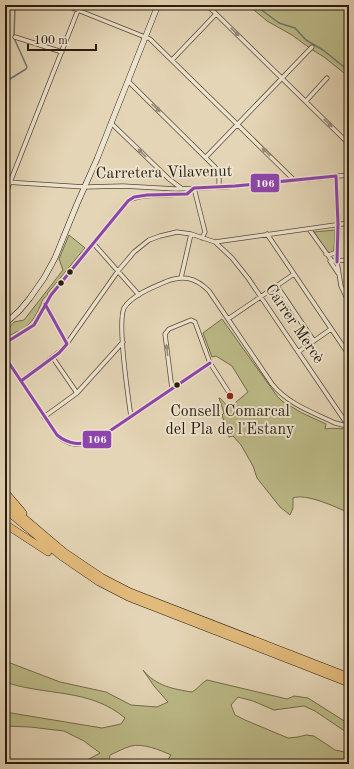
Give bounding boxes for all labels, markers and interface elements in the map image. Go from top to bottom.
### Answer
scale bar [28,26,96,52]
one-way arrow [230,27,240,37]
text: 100 m [34,35,68,47]
one-way arrow [151,104,161,113]
one-way arrow [323,118,333,128]
one-way arrow [261,147,271,157]
one-way arrow [137,148,147,158]
street label: Carretera Vilavenut [96,164,233,182]
line badge: 106 [250,173,280,193]
text: 106 [255,179,275,190]
unlabelled marker [65,267,75,277]
unlabelled marker [56,278,66,288]
street label: Carrer Mercè [262,281,326,367]
one-way arrow [164,344,171,356]
unlabelled marker [172,380,182,390]
marker: Consell Comarcal del Pla de l'Estany [225,391,235,401]
place label: Consell Comarcal del Pla de l'Estany [165,404,295,438]
line badge: 106 [82,430,112,449]
text: 106 [87,435,107,446]

